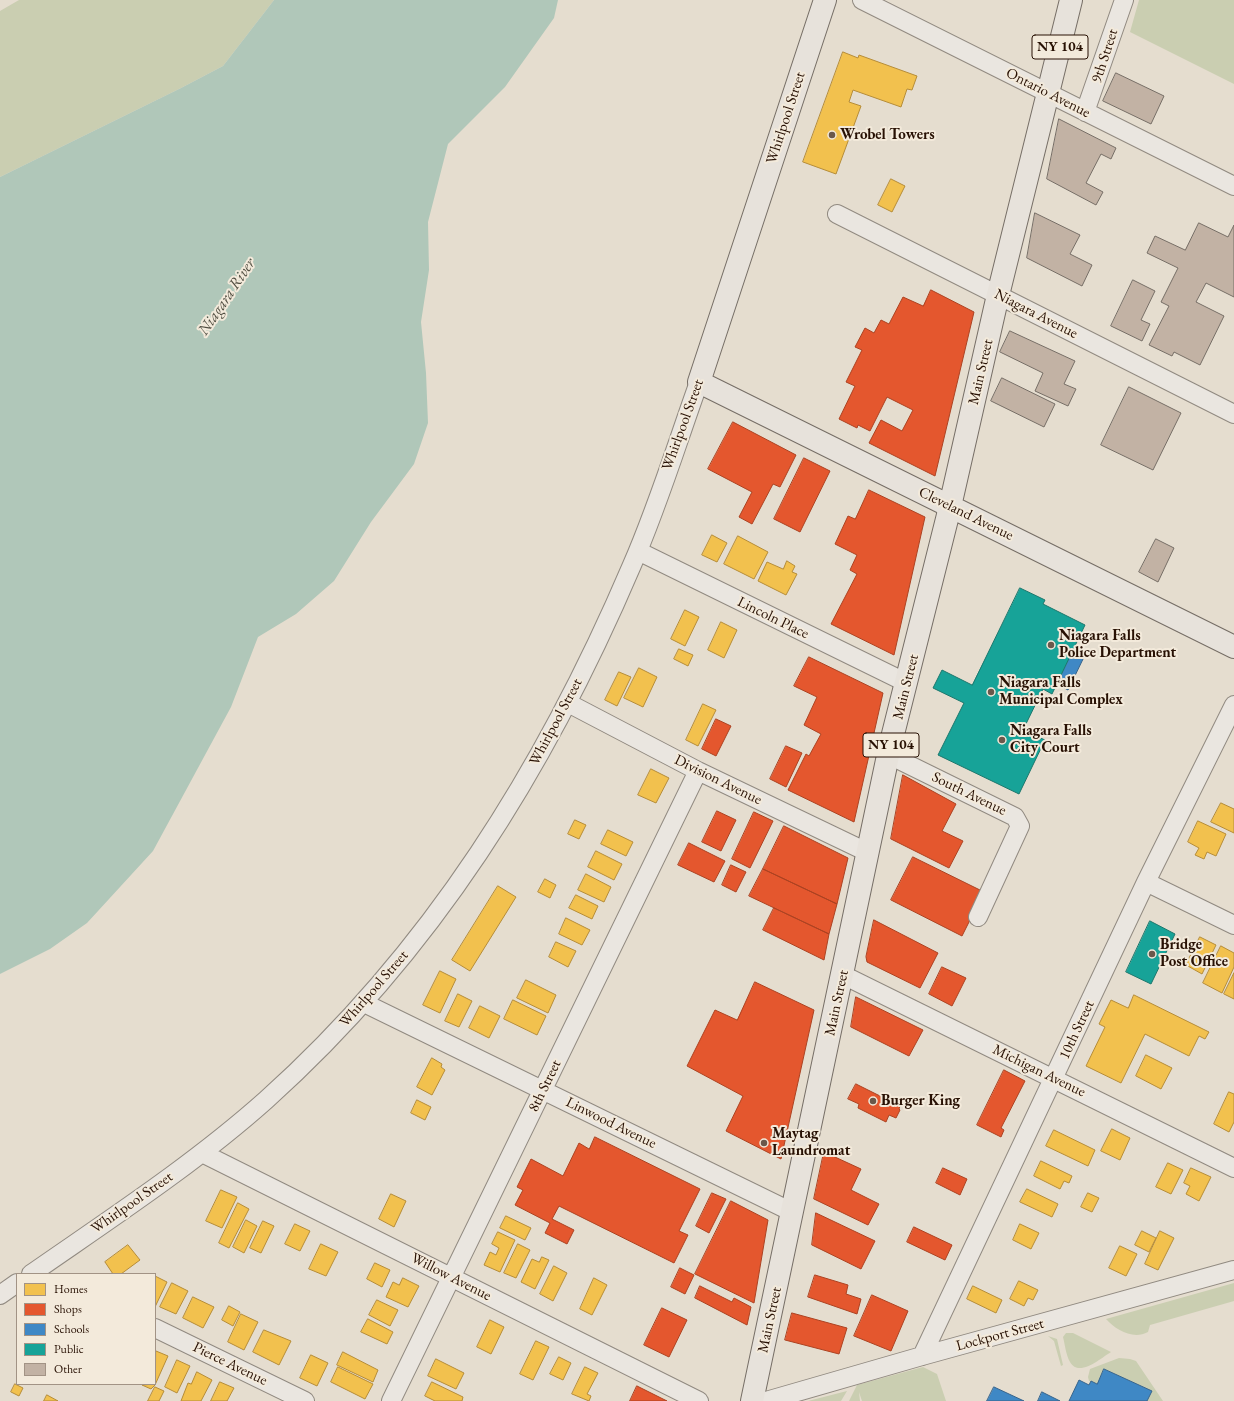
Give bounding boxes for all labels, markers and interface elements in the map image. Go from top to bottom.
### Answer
street label: 9th Street [1088,27,1122,85]
road number: NY 104 [1032,35,1088,59]
street label: Ontario Avenue [1003,64,1093,122]
street label: Whirlpool Street [763,70,809,166]
place label: Wrobel Towers [840,126,935,144]
marker: Wrobel Towers [827,130,837,140]
water label: Niagara River [194,255,260,339]
street label: Niagara Avenue [991,285,1081,343]
street label: Main Street [965,337,997,407]
street label: Whirlpool Street [658,377,708,473]
street label: Cleveland Avenue [916,483,1016,545]
street label: Lincoln Place [734,593,812,643]
place label: Niagara Falls Police Department [1059,627,1176,662]
marker: Niagara Falls Police Department [1046,640,1056,650]
street label: Main Street [889,652,923,722]
place label: Niagara Falls Municipal Complex [999,674,1123,709]
street label: Whirlpool Street [526,676,586,768]
marker: Niagara Falls Municipal Complex [986,687,996,697]
place label: Niagara Falls City Court [1010,722,1092,757]
road number: NY 104 [863,733,919,757]
marker: Niagara Falls City Court [997,735,1007,745]
street label: Division Avenue [671,751,765,809]
street label: South Avenue [929,768,1009,820]
place label: Bridge Post Office [1160,936,1228,971]
street label: Whirlpool Street [336,947,412,1031]
marker: Bridge Post Office [1147,949,1157,959]
street label: Main Street [821,968,853,1038]
street label: 10th Street [1056,998,1098,1062]
street label: Michigan Avenue [990,1041,1088,1101]
street label: 8th Street [525,1057,565,1115]
place label: Burger King [881,1092,960,1110]
street label: Linwood Avenue [563,1093,659,1153]
marker: Burger King [868,1096,878,1106]
place label: Maytag Laundromat [772,1125,850,1160]
marker: Maytag Laundromat [759,1138,769,1148]
street label: Whirlpool Street [88,1168,176,1238]
street label: Willow Avenue [408,1249,494,1305]
legend [16,1273,156,1385]
text: Homes [54,1281,88,1297]
street label: Main Street [754,1285,786,1355]
text: Shops [54,1301,82,1317]
street label: Lockport Street [954,1315,1046,1355]
text: Schools [54,1321,89,1337]
street label: Pierce Avenue [190,1338,270,1390]
text: Public [54,1341,84,1357]
text: Other [54,1361,82,1377]

